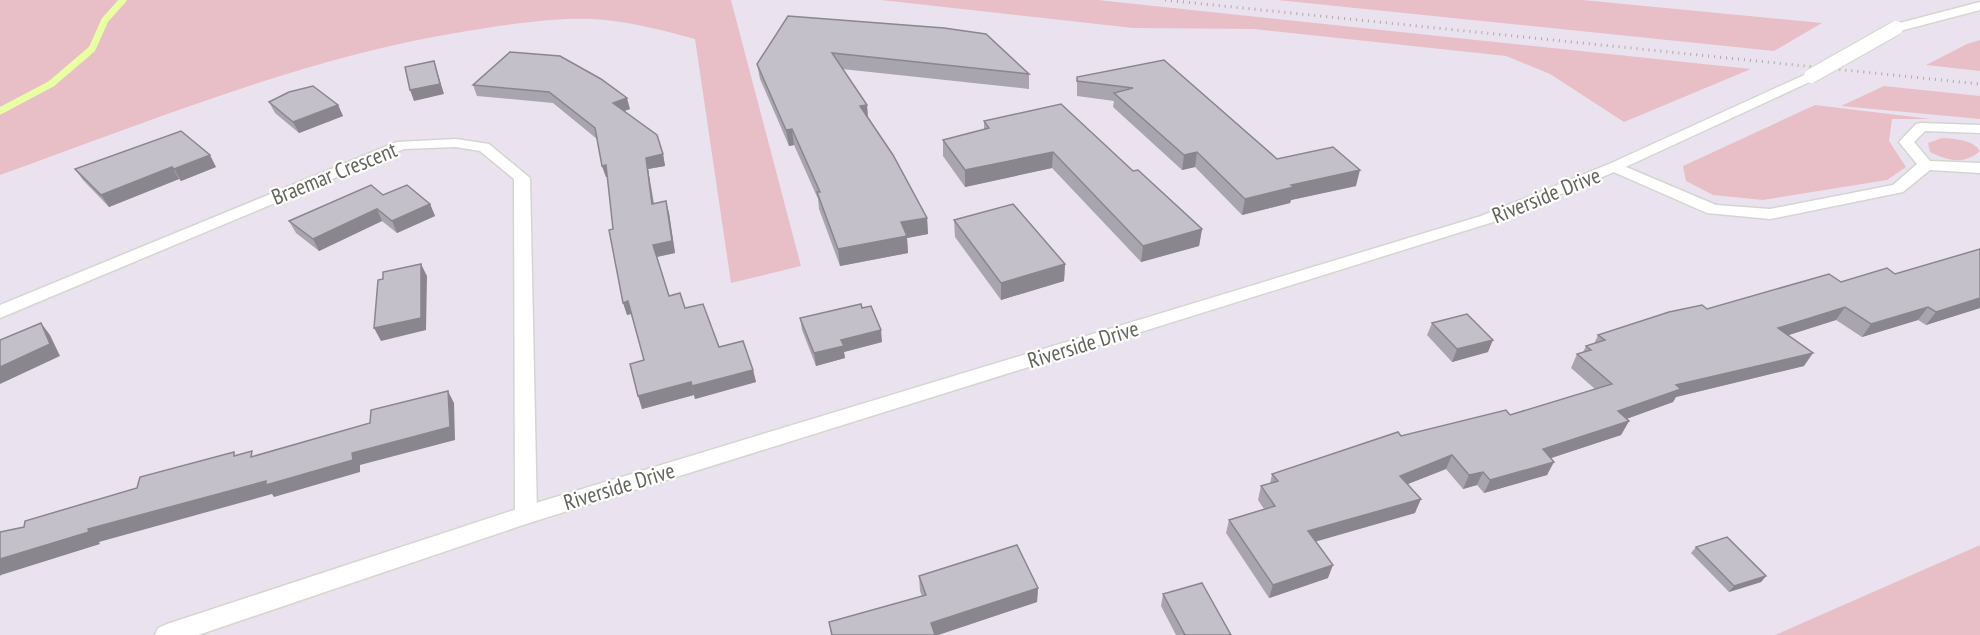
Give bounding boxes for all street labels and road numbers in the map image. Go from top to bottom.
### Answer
street label: Braemar Crescent [267,135,401,211]
street label: Riverside Drive [1488,161,1604,229]
street label: Riverside Drive [1024,314,1142,374]
street label: Riverside Drive [560,456,678,516]

